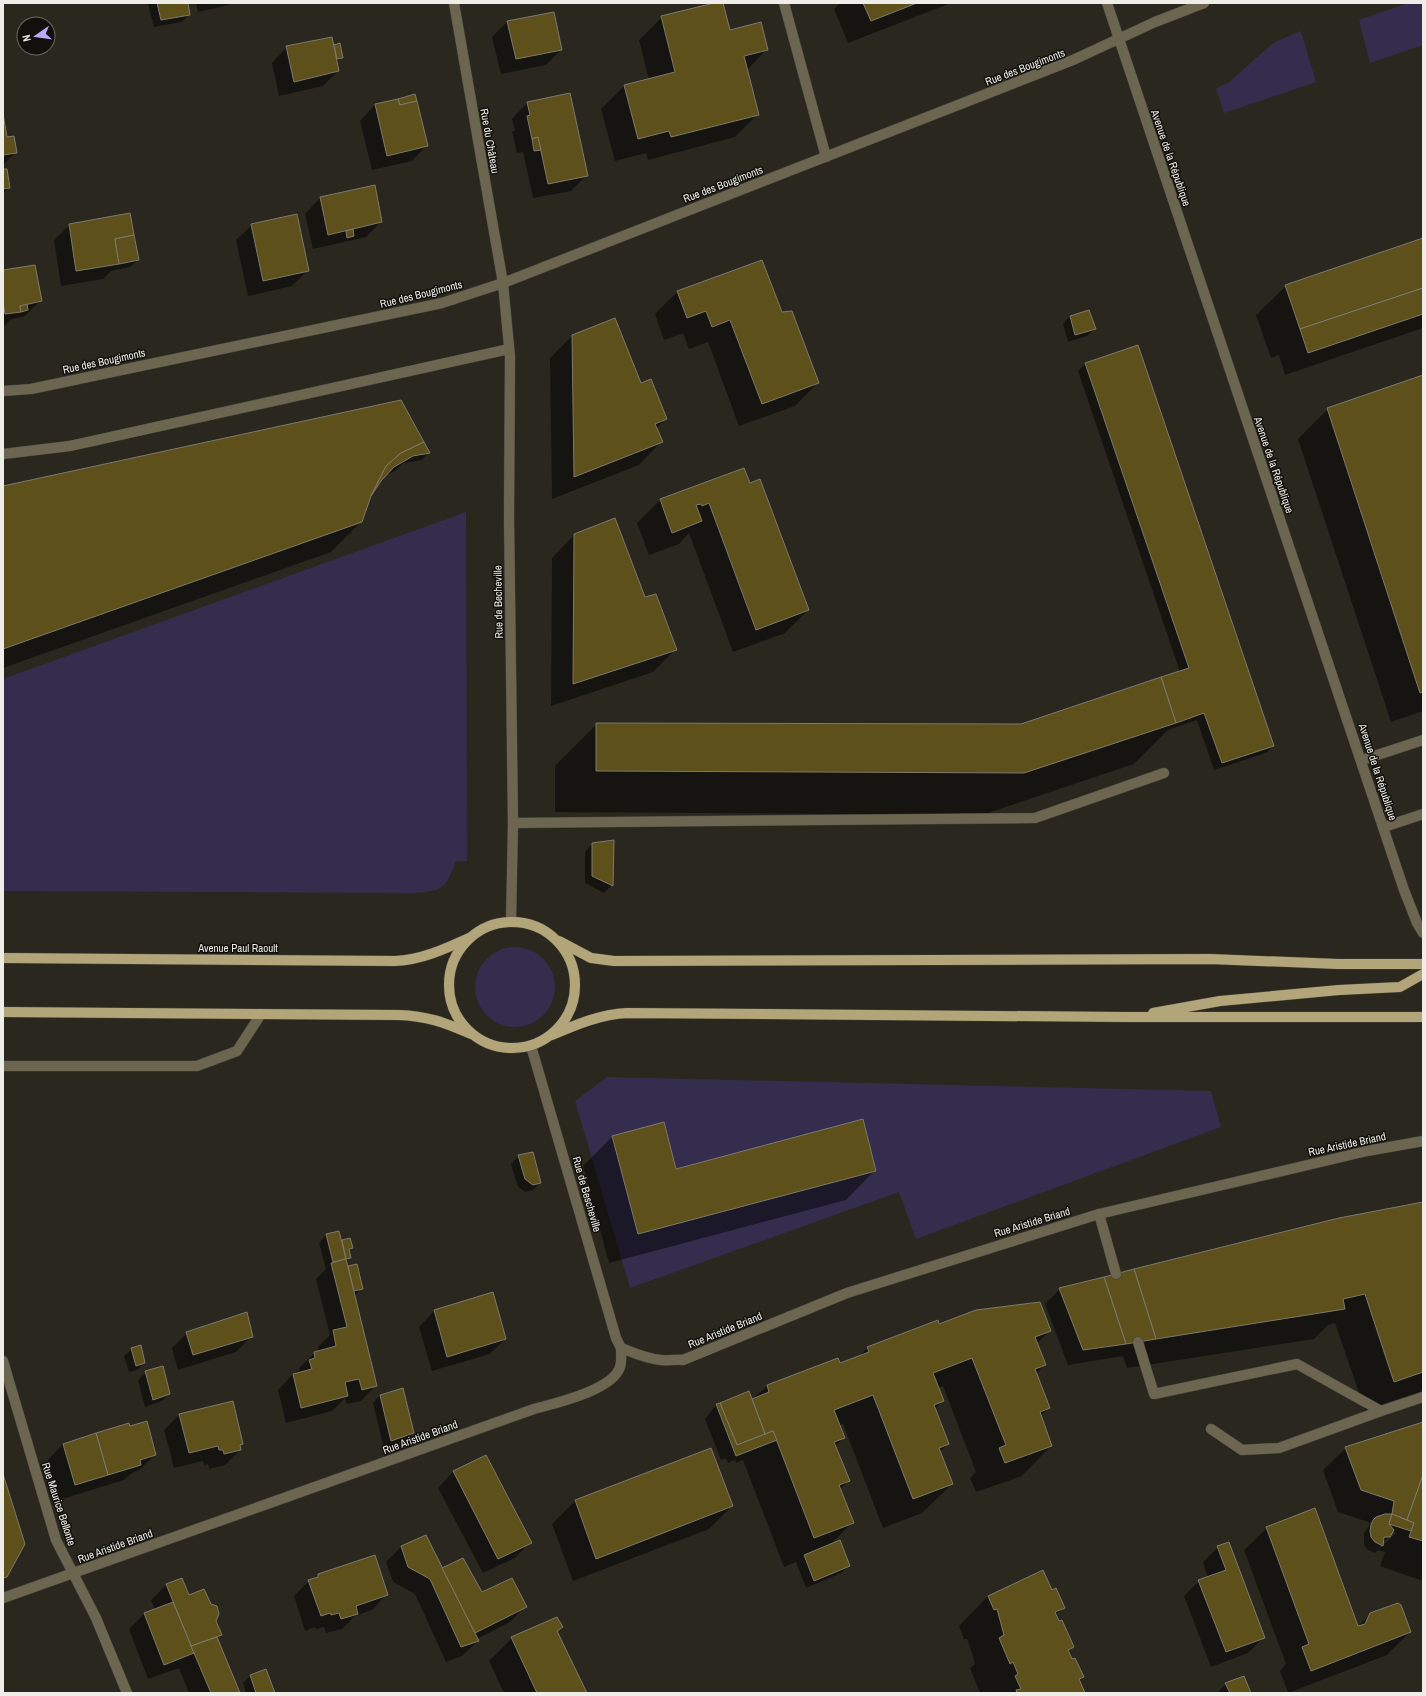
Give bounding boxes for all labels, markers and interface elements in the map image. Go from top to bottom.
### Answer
north arrow [16,16,56,56]
text: N [19,34,34,43]
street label: Rue des Bougimonts [983,45,1067,89]
street label: Rue du Château [477,107,503,175]
street label: Avenue de la République [1148,107,1194,208]
street label: Rue des Bougimonts [681,162,765,206]
street label: Rue des Bougimonts [378,277,464,311]
street label: Rue des Bougimonts [61,345,147,377]
street label: Avenue de la République [1251,414,1297,515]
street label: Rue de Becheville [490,565,506,639]
street label: Avenue de la République [1355,721,1400,822]
street label: Avenue Paul Raoult [197,941,278,955]
street label: Rue Aristide Briand [1307,1129,1387,1159]
street label: Rue de Bescheville [570,1155,604,1233]
street label: Rue Aristide Briand [992,1204,1072,1240]
street label: Rue Aristide Briand [686,1309,764,1351]
street label: Rue Aristide Briand [381,1417,459,1457]
street label: Rue Maurice Bellonte [39,1461,79,1547]
street label: Rue Aristide Briand [76,1526,154,1566]

